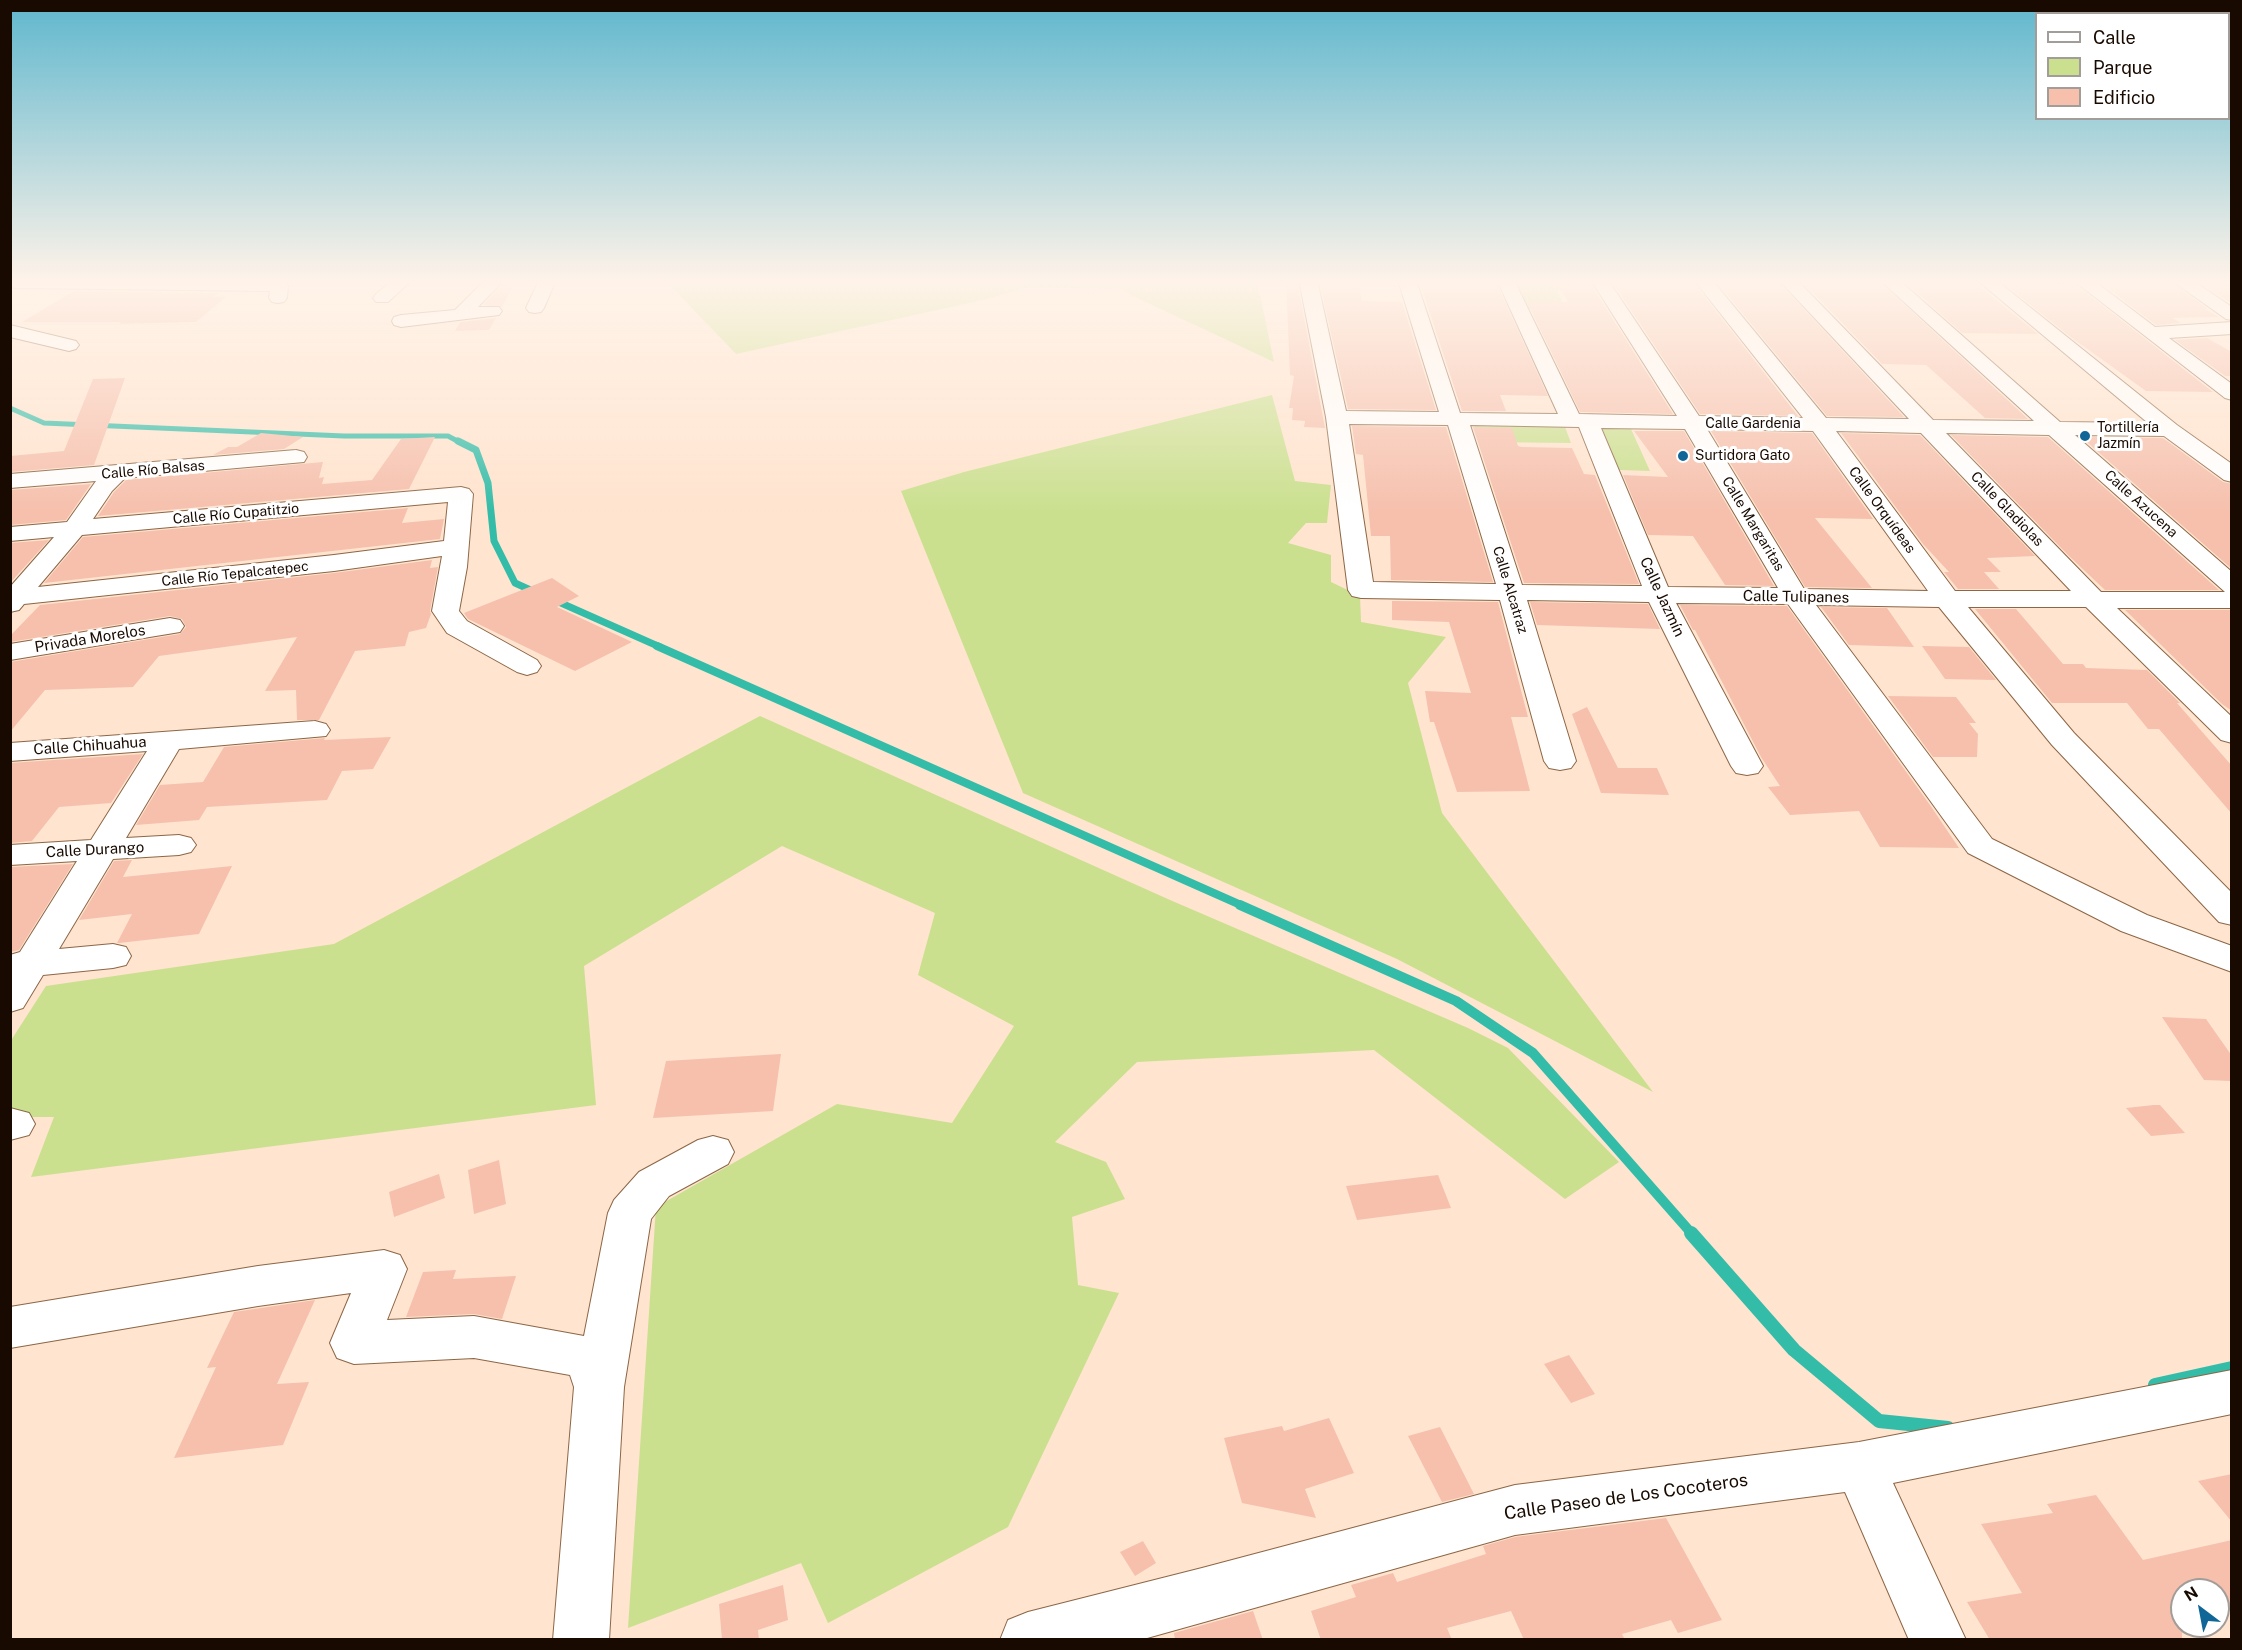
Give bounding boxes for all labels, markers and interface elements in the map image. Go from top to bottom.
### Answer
legend [2035,12,2230,120]
text: Calle [2093,27,2136,48]
text: Parque [2093,57,2153,78]
text: Edificio [2093,87,2155,108]
street label: Calle Gardenia [1705,416,1801,432]
place label: Tortillería Jazmín [2097,420,2159,452]
marker: Tortillería Jazmín [2078,429,2092,443]
place label: Surtidora Gato [1695,448,1790,464]
marker: Surtidora Gato [1676,449,1690,463]
street label: Calle Río Balsas [101,457,205,483]
street label: Calle Orquídeas [1845,463,1919,557]
street label: Calle Azucena [2101,467,2181,541]
street label: Calle Gladiolas [1967,468,2047,550]
street label: Calle Margaritas [1718,474,1788,574]
street label: Calle Río Cupatitzio [172,500,300,528]
street label: Calle Alcatraz [1489,544,1531,636]
street label: Calle Jazmín [1636,554,1688,640]
street label: Calle Río Tepalcatepec [161,558,309,590]
street label: Calle Tulipanes [1743,587,1849,607]
street label: Privada Morelos [33,621,147,657]
street label: Calle Chihuahua [33,733,147,759]
street label: Calle Durango [45,838,145,862]
street label: Calle Paseo de Los Cocoteros [1503,1469,1749,1525]
north arrow [2170,1578,2230,1638]
text: N [2181,1583,2202,1605]

